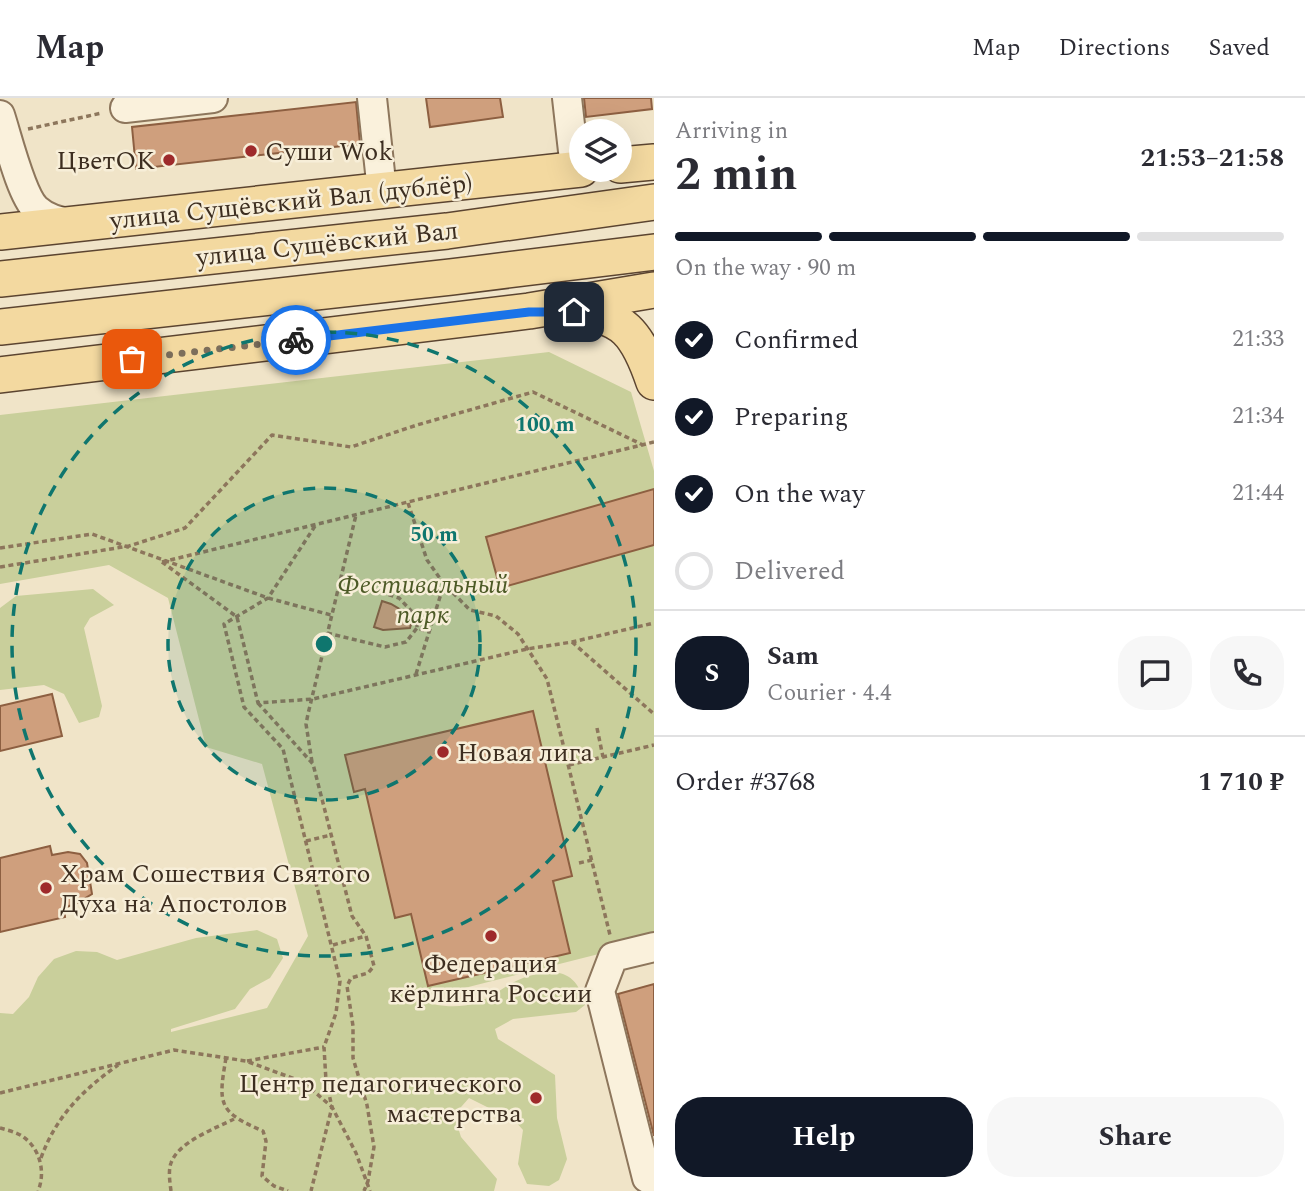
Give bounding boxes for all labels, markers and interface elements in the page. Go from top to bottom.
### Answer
text: Map [35,23,104,73]
text: Map [972,30,1020,66]
text: Directions [1058,30,1170,66]
text: Saved [1208,30,1270,66]
text: Arriving in [675,114,788,149]
map controls [569,119,632,182]
button: layers [569,119,632,182]
place label: Суши Wok [265,132,393,172]
text: 21:53–21:58 [1140,138,1284,178]
text: 2 min [675,140,797,210]
place label: ЦветОК [57,141,155,181]
marker: Суши Wok [243,143,259,159]
marker: ЦветОК [161,152,177,168]
street label: улица Сущёвский Вал (дублёр) [107,163,474,241]
street label: улица Сущёвский Вал [193,210,460,278]
text: On the way · 90 m [675,251,856,286]
pin [544,282,604,342]
icon: home [555,293,593,331]
courier [261,305,331,375]
text: Confirmed [734,320,859,360]
icon: bike [277,321,315,359]
icon: check [675,321,713,359]
text: 21:33 [1232,322,1284,357]
pin [102,329,162,389]
icon: bag [113,340,151,378]
text: Preparing [734,397,848,437]
icon: check [675,398,713,436]
text: 21:34 [1232,399,1284,434]
text: 100 m [515,409,575,441]
text: On the way [734,474,865,514]
icon: check [675,475,713,513]
text: 21:44 [1232,476,1284,511]
text: 50 m [410,519,458,551]
text: Delivered [734,551,845,591]
park label: Фестивальный парк [338,565,509,635]
centre of rings [312,632,336,656]
text: Sam [767,636,819,676]
button: chat [1118,636,1192,710]
button: phone [1210,636,1284,710]
text: S [705,653,719,693]
text: Courier · 4.4 [767,676,892,711]
place label: Новая лига [457,733,593,773]
marker: Новая лига [435,744,451,760]
text: Order #3768 [675,762,815,802]
text: 1 710 ₽ [1198,762,1284,802]
place label: Храм Сошествия Святого Духа на Апостолов [60,854,371,924]
marker: Храм Сошествия Святого Духа на Апостолов [38,880,54,896]
marker: Федерация кёрлинга России [483,928,499,944]
place label: Федерация кёрлинга России [390,944,592,1014]
place label: Центр педагогического мастерства [239,1064,522,1134]
marker: Центр педагогического мастерства [528,1090,544,1106]
button: Help [675,1097,973,1177]
button: Share [987,1097,1284,1177]

